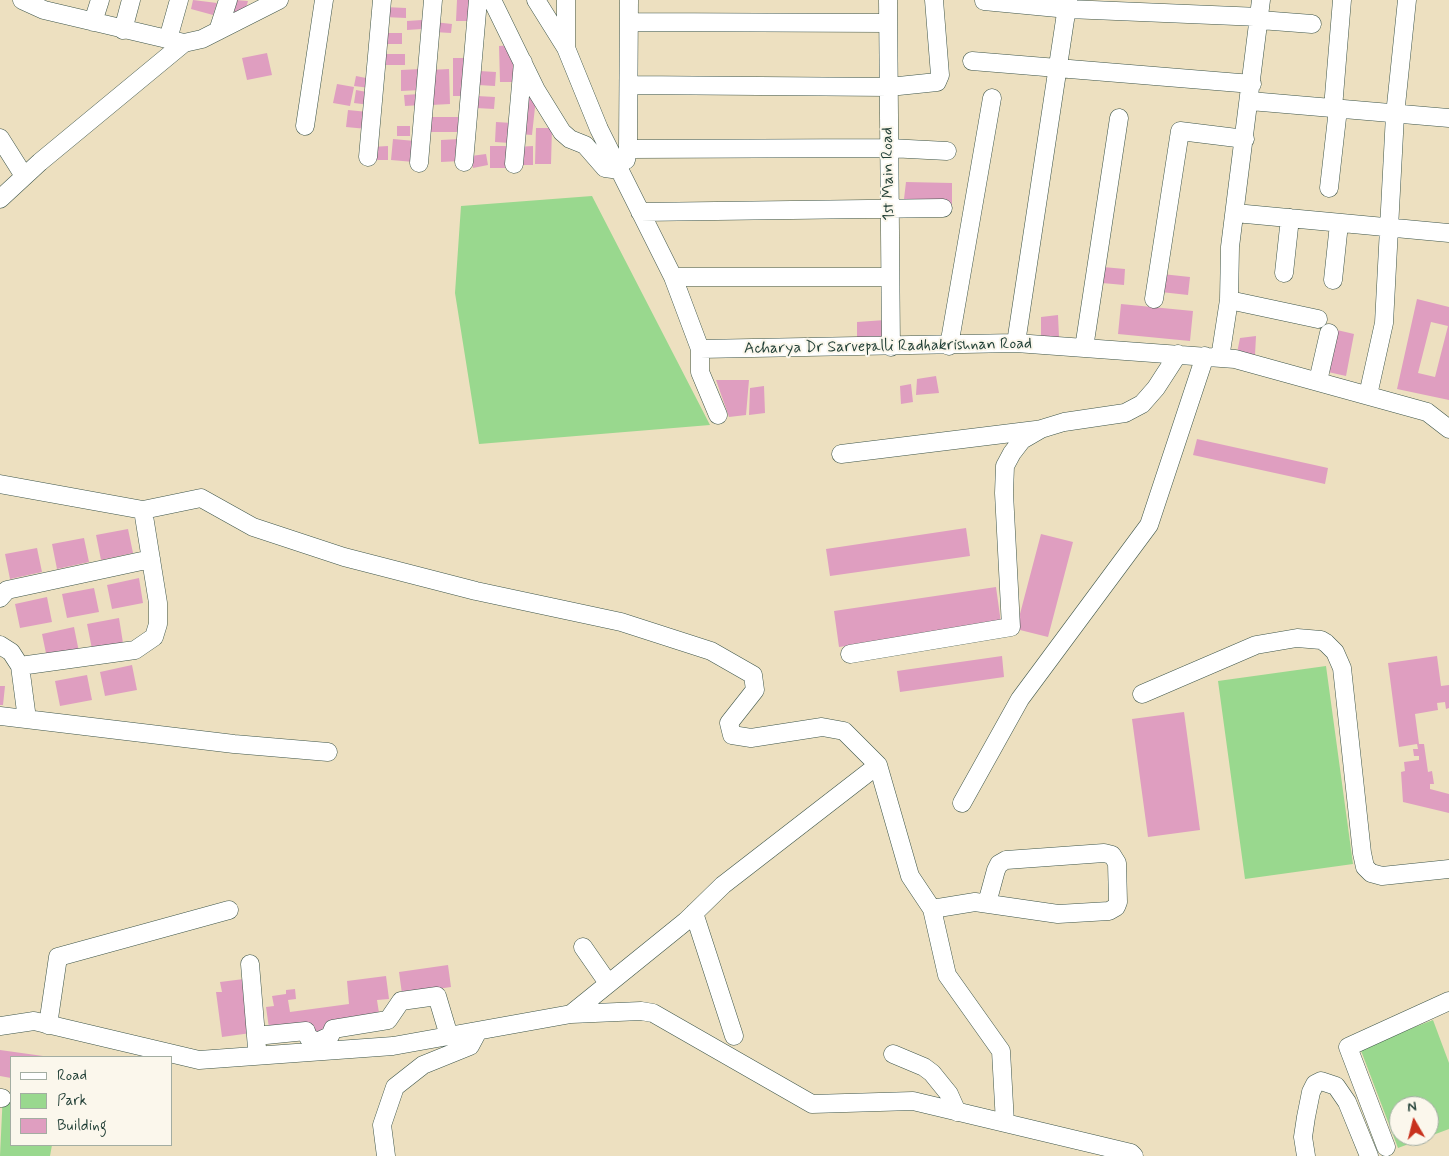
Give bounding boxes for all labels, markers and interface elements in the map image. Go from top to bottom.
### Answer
street label: 1st Main Road [879,127,899,221]
street label: Acharya Dr Sarvepalli Radhakrishnan Road [744,335,1032,359]
legend [10,1056,172,1146]
text: Road [57,1066,87,1086]
text: Park [57,1091,87,1111]
north arrow [1389,1096,1439,1146]
text: N [1406,1098,1418,1117]
text: Building [57,1116,107,1136]

